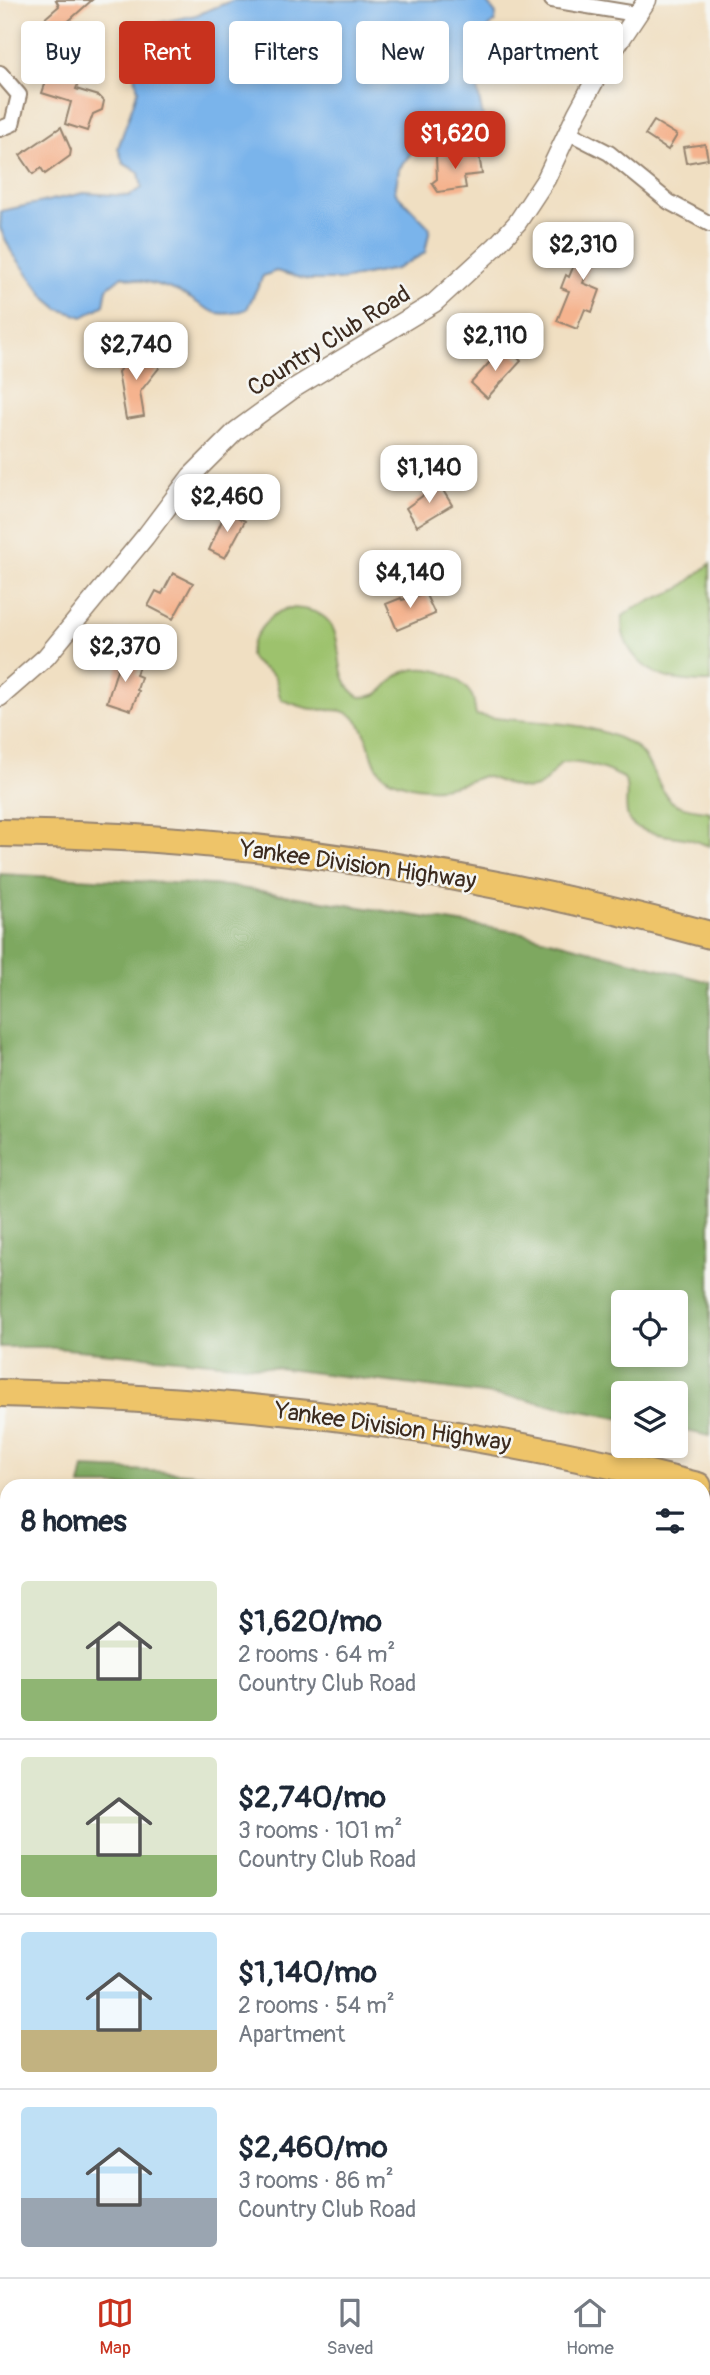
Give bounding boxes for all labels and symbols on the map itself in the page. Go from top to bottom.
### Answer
pin: $1,620 [398,111,512,171]
pin: $2,310 [526,222,640,282]
street label: Country Club Road [242,279,416,403]
pin: $2,110 [438,314,552,373]
pin: $2,740 [79,322,193,382]
pin: $1,140 [372,446,486,505]
pin: $2,460 [170,475,284,534]
pin: $4,140 [353,550,467,610]
pin: $2,370 [68,624,182,684]
street label: Yankee Division Highway [237,834,478,896]
street label: Yankee Division Highway [272,1396,513,1458]

